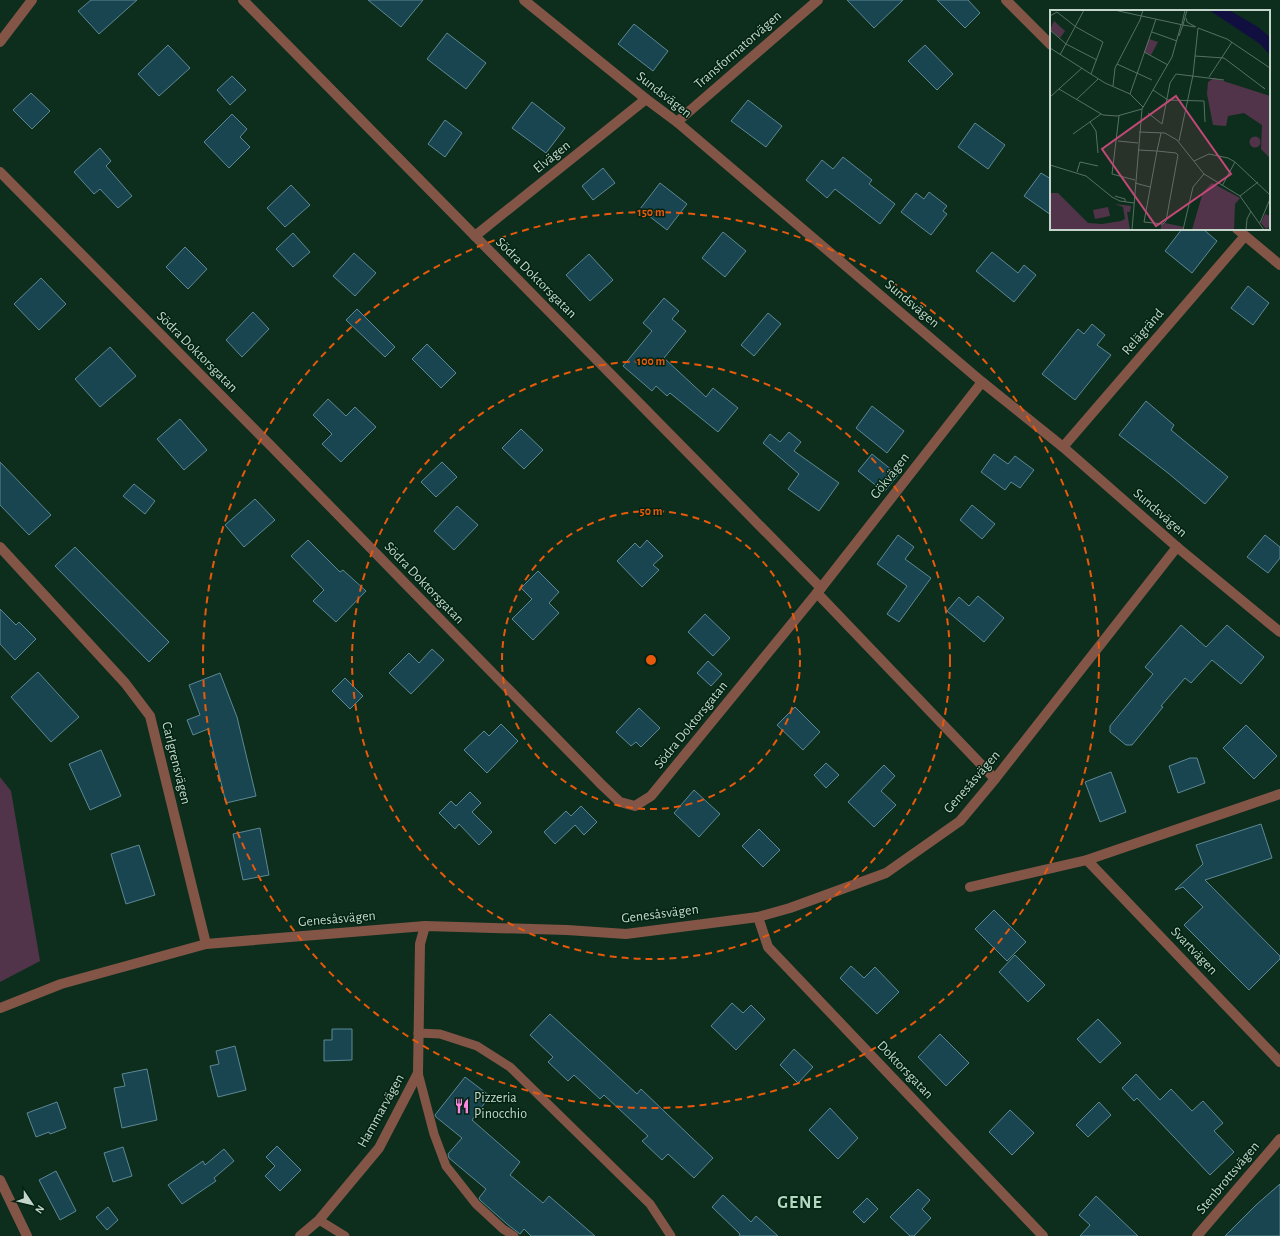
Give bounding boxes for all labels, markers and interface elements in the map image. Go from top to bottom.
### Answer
street label: Transformatorvägen [692,9,784,91]
inset map [1050,10,1270,230]
street label: Sundsvägen [634,69,694,121]
street label: Elvägen [531,138,573,176]
text: 150 m [637,206,665,218]
street label: Södra Doktorsgatan [493,235,579,321]
street label: Sundsvägen [882,277,942,331]
street label: Relägränd [1119,306,1167,358]
street label: Södra Doktorsgatan [154,309,240,395]
text: 100 m [637,355,665,367]
street label: Gökvägen [868,450,912,502]
street label: Sundsvägen [1131,486,1189,540]
text: 50 m [640,505,663,517]
street label: Södra Doktorsgatan [382,539,466,627]
centre of rings [644,653,658,667]
street label: Södra Doktorsgatan [652,679,730,771]
street label: Carlgrensvägen [159,720,193,806]
street label: Genesåsvägen [941,748,1003,816]
street label: Genesåsvägen [621,902,699,926]
street label: Genesåsvägen [298,909,376,929]
street label: Svartvägen [1168,925,1220,977]
street label: Doktorsgatan [874,1038,936,1102]
street label: Hammarvägen [355,1072,407,1150]
place label: Pizzeria Pinocchio [474,1091,527,1121]
restaurant icon: Pizzeria Pinocchio [453,1097,471,1115]
street label: Stenbrottsvägen [1194,1139,1262,1217]
north arrow [12,1184,52,1224]
district label: GENE [777,1194,823,1212]
text: N [33,1203,46,1216]

